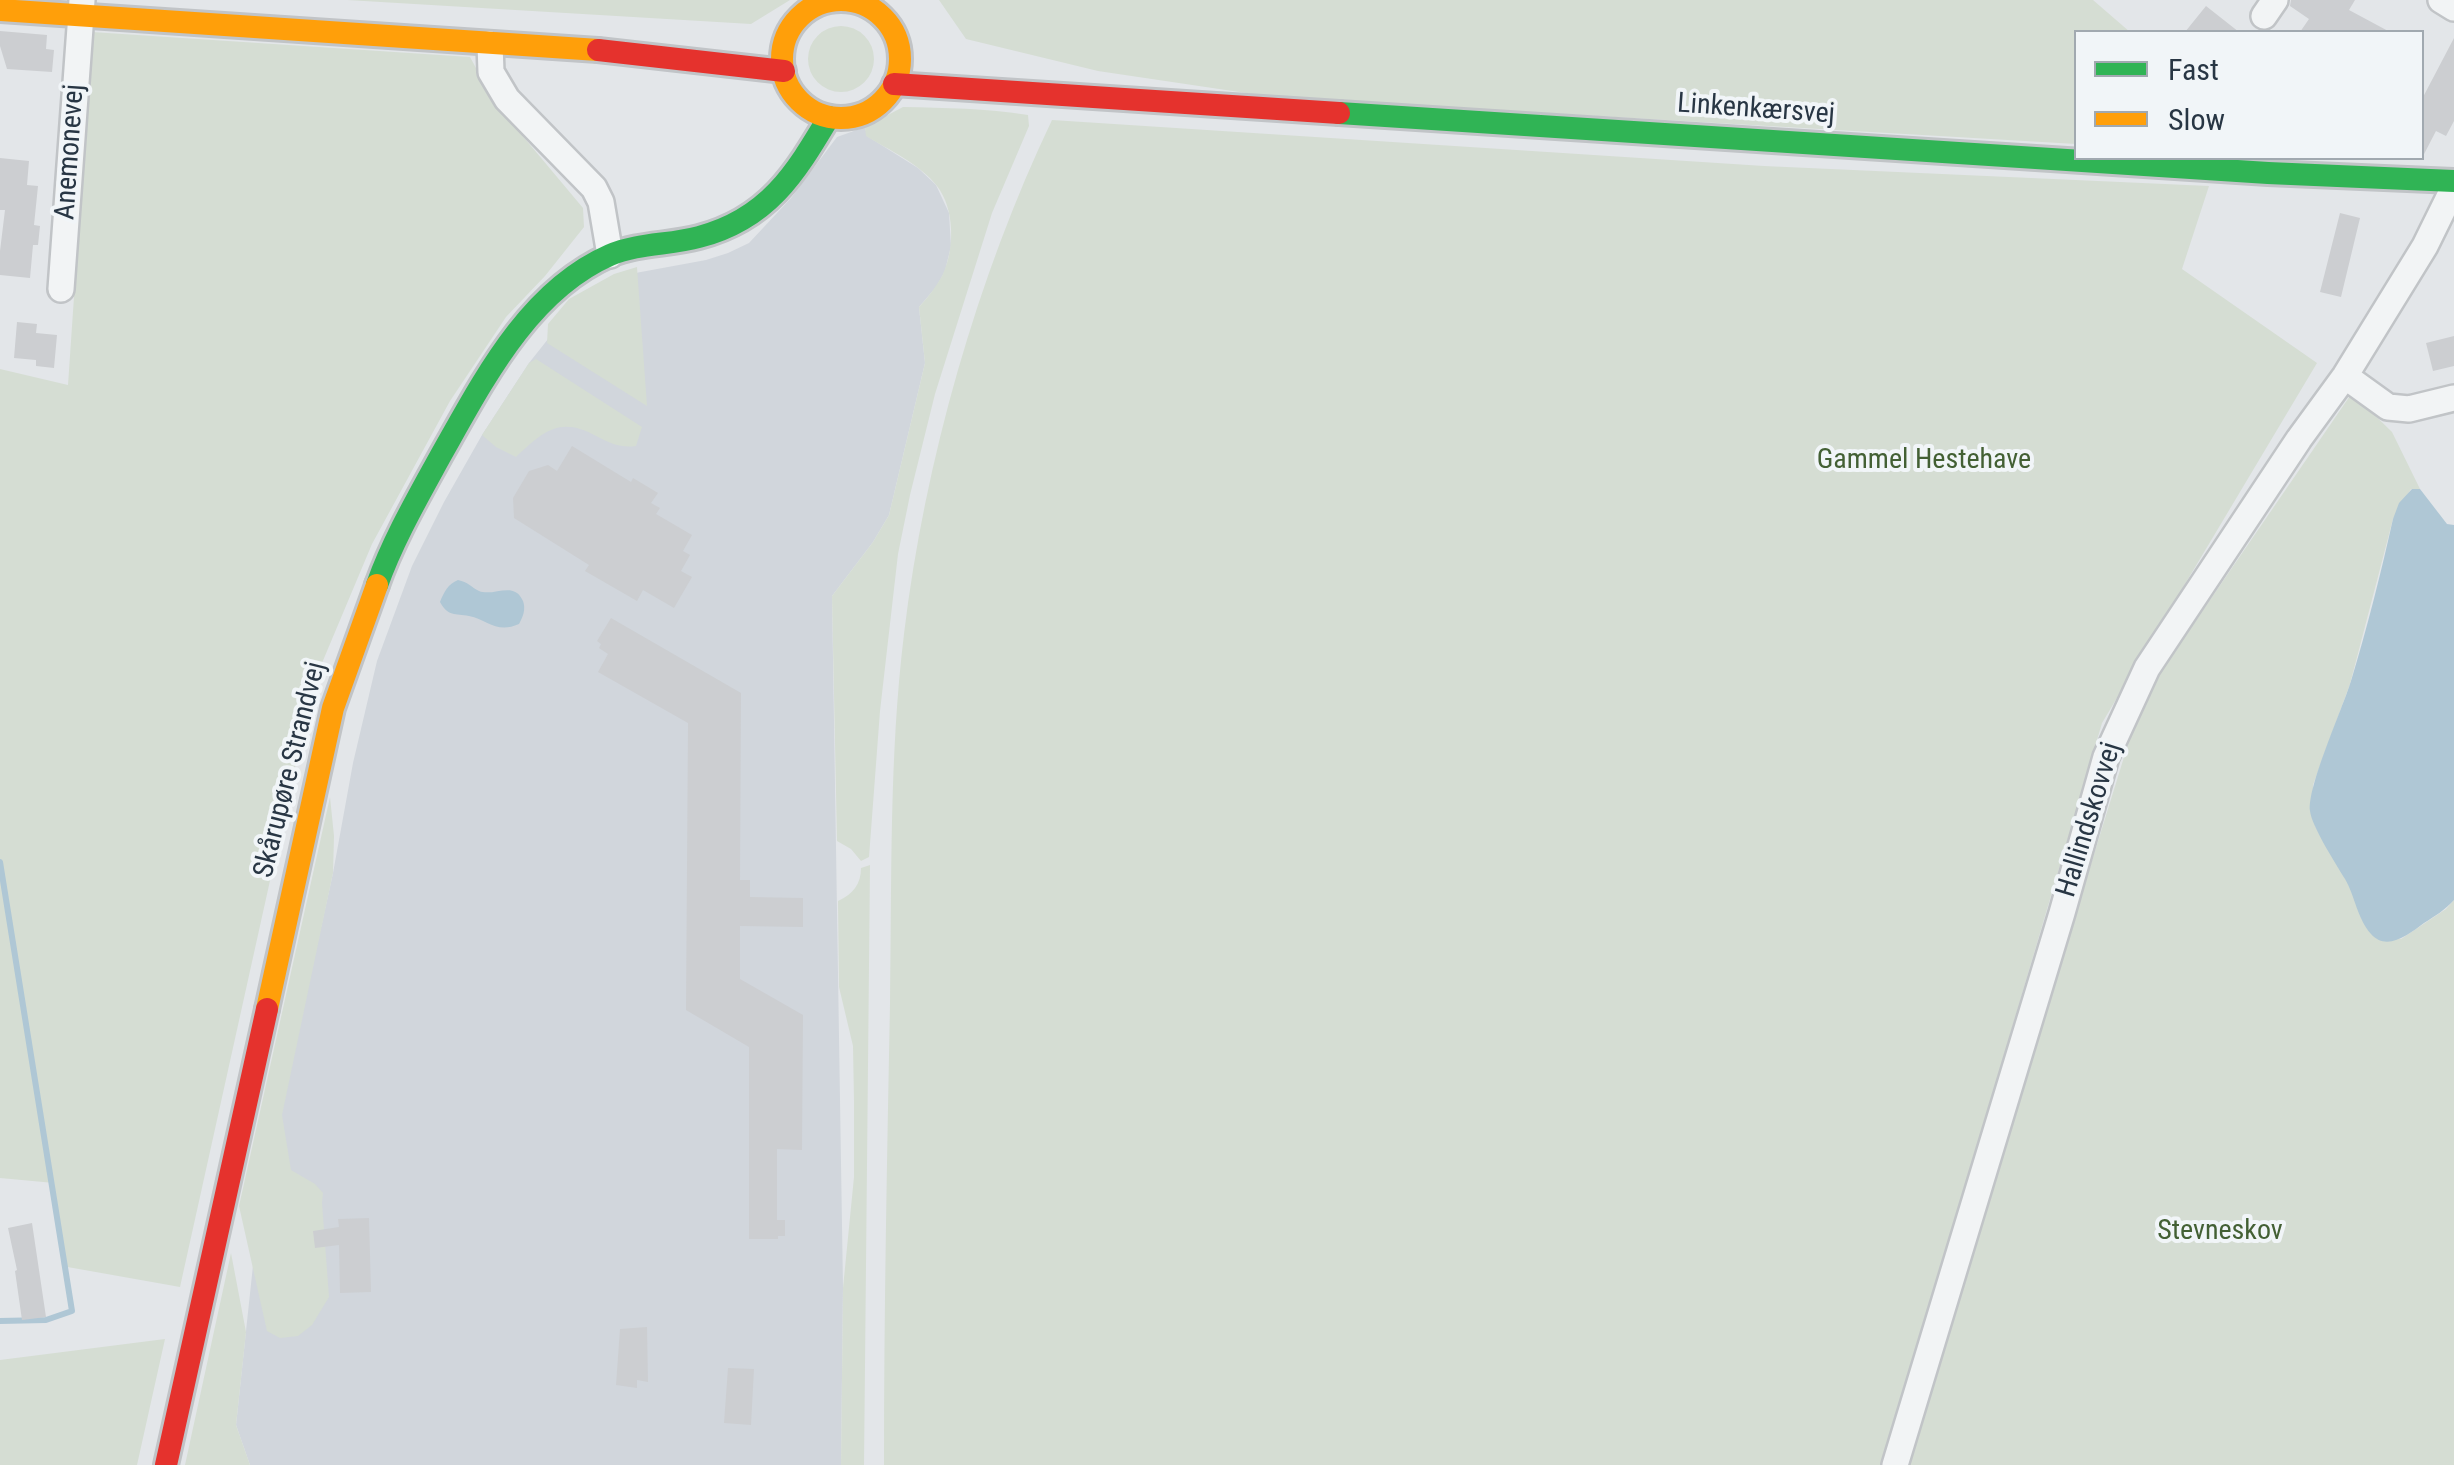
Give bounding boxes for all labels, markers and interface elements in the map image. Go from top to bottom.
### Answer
legend [2074,30,2424,160]
text: Fast [2168,52,2219,87]
street label: Anemonevej [50,83,92,221]
street label: Linkenkærsvej [1676,88,1836,132]
text: Slow [2168,102,2225,137]
park label: Gammel Hestehave [1817,444,2031,478]
street label: Skårupøre Strandvej [248,659,334,881]
street label: Hallindskovvej [2051,739,2129,901]
park label: Stevneskov [2157,1215,2283,1249]

